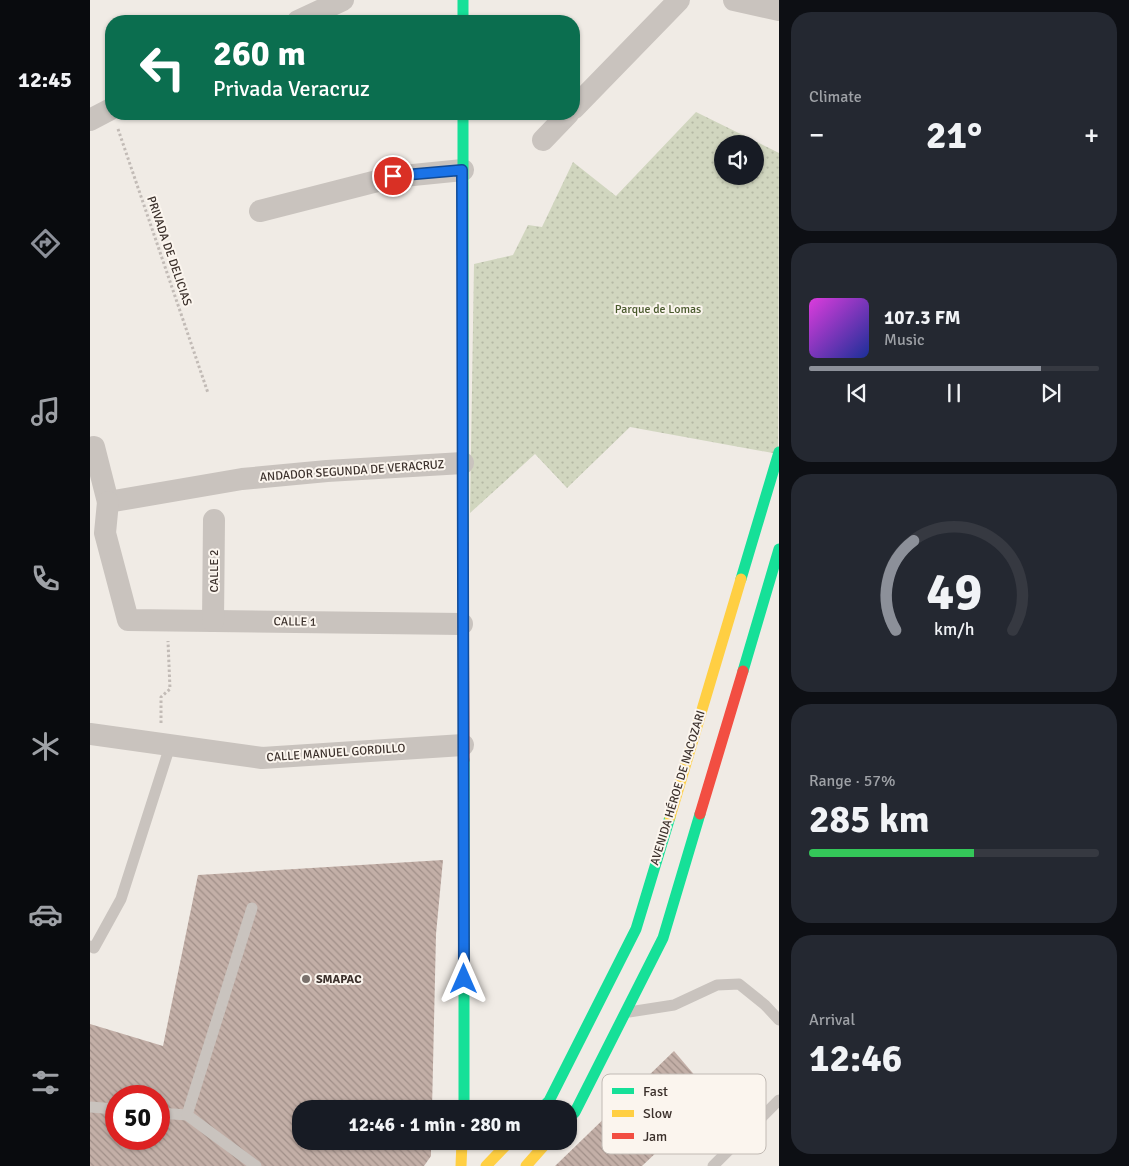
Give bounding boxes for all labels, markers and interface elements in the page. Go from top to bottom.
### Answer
text: 260 m [213,32,306,75]
icon: left [130,35,195,100]
text: 12:45 [18,66,72,93]
text: Privada Veracruz [213,75,370,102]
text: Climate [809,87,862,107]
text: 21° [926,112,982,159]
text: − [809,118,824,152]
text: + [1084,118,1099,152]
map controls [714,135,764,185]
button: sound [714,135,764,185]
pin [372,155,414,197]
icon: arrive [379,162,407,190]
street label: PRIVADA DE DELICIAS [143,194,195,308]
icon: directions [28,226,63,261]
park label: Parque de Lomas [615,302,701,317]
text: 107.3 FM [884,306,961,330]
text: Music [884,330,925,350]
icon: previous [843,379,871,407]
icon: pause [940,379,968,407]
icon: next [1037,379,1065,407]
icon: music [28,394,63,429]
street label: ANDADOR SEGUNDA DE VERACRUZ [259,457,445,485]
street label: CALLE 2 [207,550,222,592]
text: 49 [926,560,982,624]
icon: phone [28,561,63,596]
street label: CALLE 1 [273,614,317,630]
text: km/h [934,618,974,640]
street label: AVENIDA HÉROE DE NACOZARI [647,709,709,867]
icon: climate [28,729,63,764]
street label: CALLE MANUEL GORDILLO [266,741,406,765]
text: Range · 57% [809,771,895,791]
text: 285 km [809,796,930,843]
icon: car [28,897,63,932]
position arrow [437,952,489,1004]
place label: SMAPAC [316,972,362,987]
marker: SMAPAC [300,973,312,985]
text: Arrival [809,1010,855,1030]
text: 12:46 [809,1035,902,1082]
icon: filters [28,1065,63,1100]
legend [602,1074,766,1154]
text: Fast [643,1083,668,1100]
speed limit sign: 50 [105,1085,170,1150]
text: Slow [643,1105,672,1122]
text: 12:46 · 1 min · 280 m [348,1113,521,1137]
text: Jam [643,1128,667,1145]

